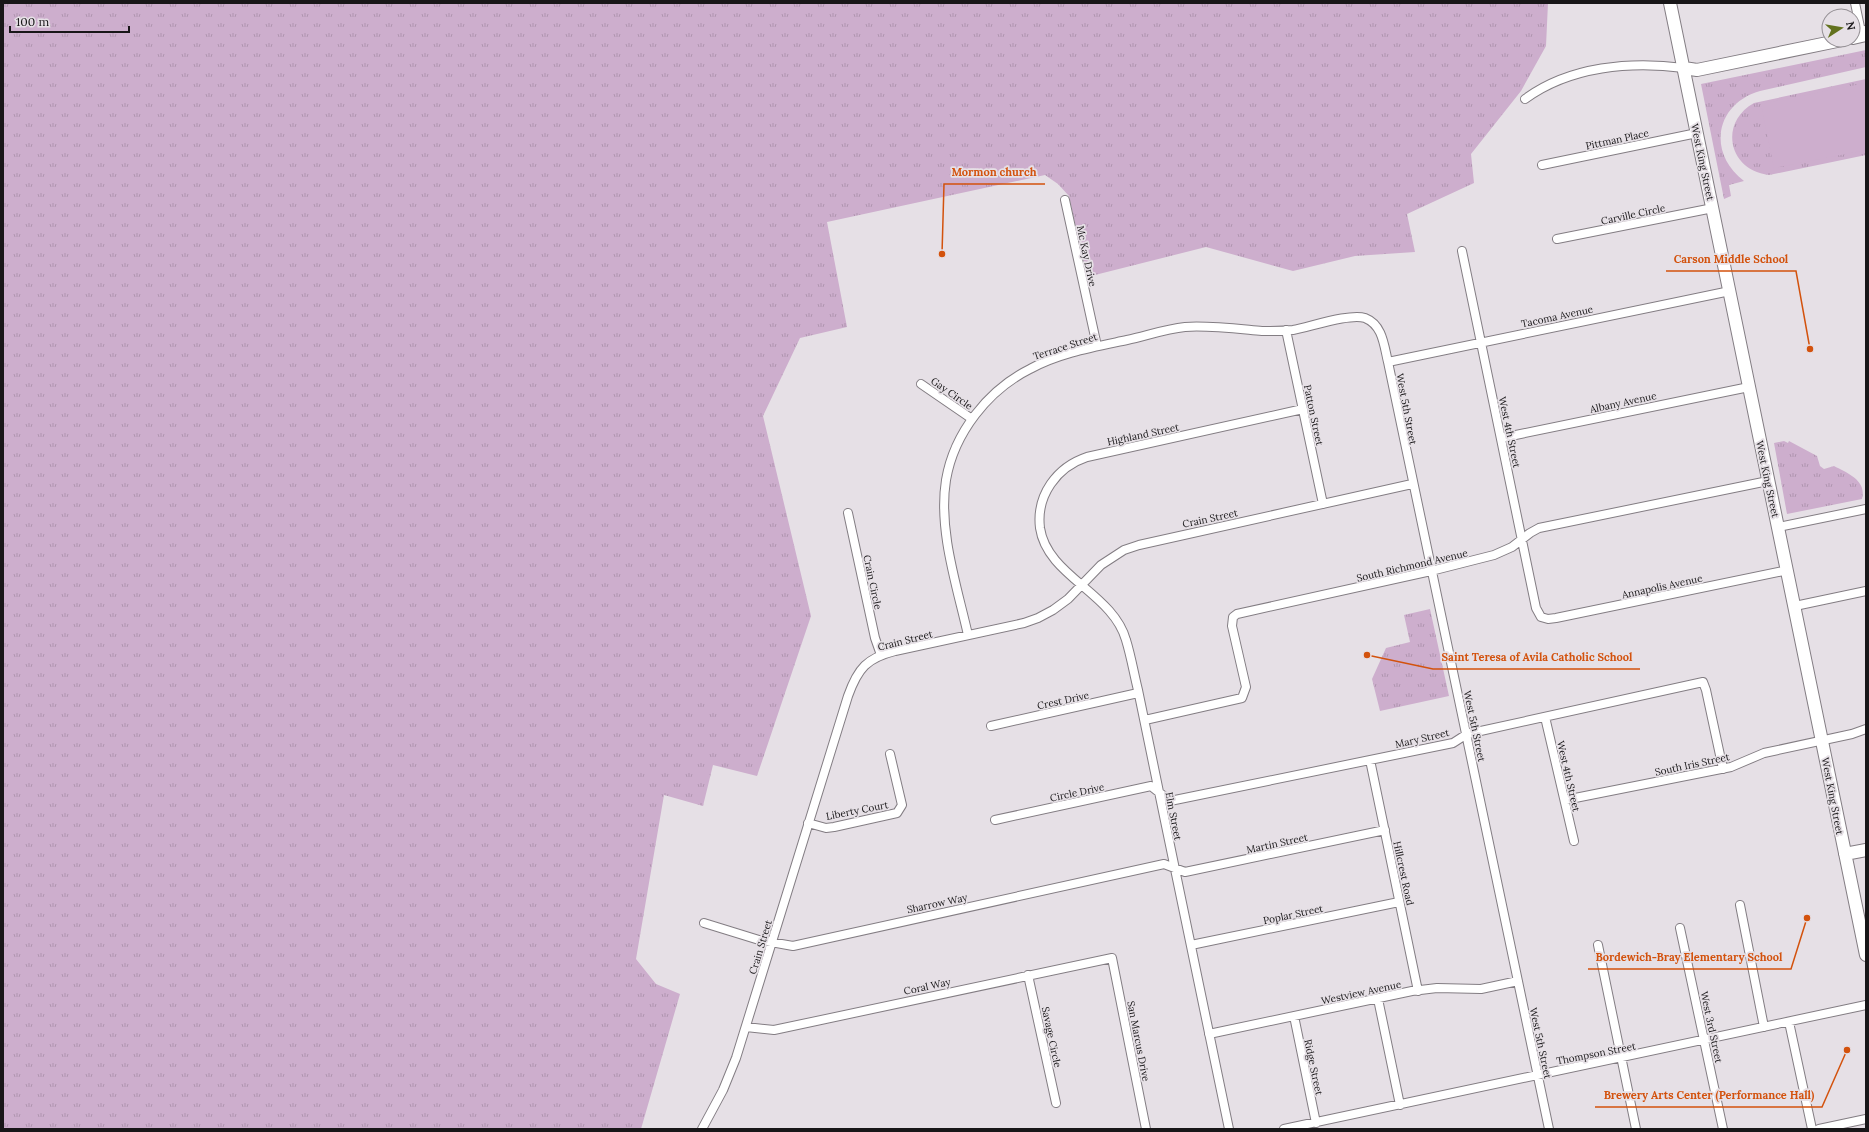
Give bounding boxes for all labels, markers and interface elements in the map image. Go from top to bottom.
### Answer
scale bar [10,8,129,34]
north arrow [1821,8,1861,48]
text: 100 m [16,14,49,29]
text: N [1843,20,1859,32]
street label: West King Street [1688,122,1717,202]
street label: Pittman Place [1584,126,1650,153]
callout: Mormon church [944,161,1045,184]
text: Mormon church [951,165,1037,179]
street label: Carville Circle [1600,201,1667,228]
street label: Mc Kay Drive [1074,224,1099,288]
callout: Carson Middle School [1666,248,1796,271]
text: Carson Middle School [1674,252,1789,266]
street label: Tacoma Avenue [1520,302,1595,330]
street label: Terrace Street [1031,330,1099,363]
street label: West 5th Street [1393,372,1420,446]
street label: Gay Circle [928,374,976,413]
street label: Patton Street [1301,384,1326,447]
street label: Albany Avenue [1588,389,1658,416]
street label: West 4th Street [1496,395,1523,469]
street label: Highland Street [1106,420,1180,448]
street label: West King Street [1753,439,1782,519]
street label: Crain Street [1181,506,1239,531]
street label: South Richmond Avenue [1355,546,1470,585]
street label: Crain Circle [860,554,885,611]
street label: Annapolis Avenue [1620,571,1704,602]
street label: Crain Street [876,627,934,654]
callout: Saint Teresa of Avila Catholic School [1433,646,1640,669]
text: Saint Teresa of Avila Catholic School [1442,650,1633,664]
street label: Crest Drive [1036,689,1091,712]
street label: West 5th Street [1461,689,1488,763]
street label: Mary Street [1394,726,1451,751]
street label: West 4th Street [1554,739,1583,813]
street label: South Iris Street [1654,750,1731,779]
street label: West King Street [1819,756,1846,836]
street label: Circle Drive [1049,780,1106,805]
street label: Elm Street [1162,791,1185,841]
street label: Liberty Court [825,798,889,823]
street label: Martin Street [1245,831,1309,856]
street label: Hillcrest Road [1390,840,1417,906]
street label: Sharrow Way [906,891,969,916]
street label: Poplar Street [1262,902,1324,927]
street label: Crain Street [746,918,775,976]
callout: Bordewich-Bray Elementary School [1588,946,1791,969]
text: Bordewich-Bray Elementary School [1596,950,1783,964]
street label: Coral Way [903,975,952,998]
street label: Westview Avenue [1320,978,1403,1007]
street label: West 3rd Street [1698,990,1725,1064]
street label: San Marcus Drive [1124,1000,1153,1083]
street label: Savage Circle [1039,1005,1064,1069]
street label: West 5th Street [1527,1006,1554,1080]
street label: Ridge Street [1301,1038,1326,1096]
street label: Thompson Street [1555,1039,1637,1068]
callout: Brewery Arts Center (Performance Hall) [1595,1084,1822,1107]
text: Brewery Arts Center (Performance Hall) [1604,1088,1814,1103]

